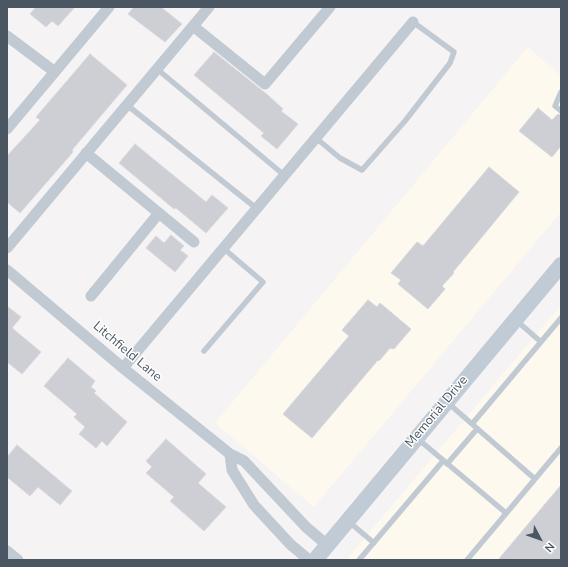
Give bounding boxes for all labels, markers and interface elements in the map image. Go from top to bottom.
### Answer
street label: Litchfield Lane [89,319,165,385]
street label: Memorial Drive [402,373,472,451]
north arrow [520,519,560,559]
text: N [541,539,558,555]

